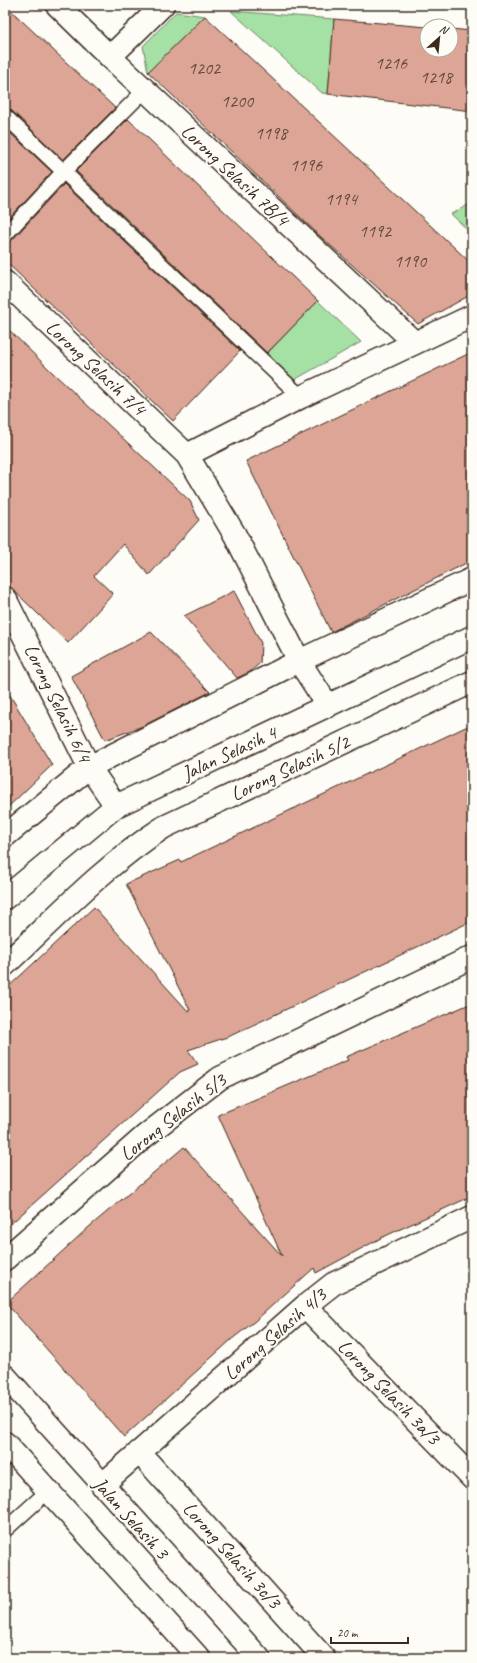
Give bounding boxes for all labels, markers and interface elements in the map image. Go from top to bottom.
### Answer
north arrow [419,18,459,58]
text: N [437,21,452,38]
house number: 1216 [375,52,408,74]
house number: 1202 [188,57,222,79]
house number: 1218 [420,66,454,88]
house number: 1200 [221,90,255,112]
street label: Lorong Selasih 7B/4 [176,119,296,233]
house number: 1198 [255,122,289,144]
house number: 1196 [290,154,323,176]
house number: 1194 [325,188,359,210]
house number: 1192 [359,220,393,242]
house number: 1190 [394,250,428,272]
street label: Lorong Selasih 7/4 [41,315,153,422]
street label: Lorong Selasih 6/4 [19,640,98,768]
street label: Jalan Selasih 4 [177,719,282,786]
street label: Lorong Selasih 5/2 [227,729,355,806]
street label: Lorong Selasih 5/3 [115,1066,233,1166]
street label: Lorong Selasih 4/3 [218,1281,333,1385]
street label: Lorong Selasih 3a/3 [332,1334,447,1451]
street label: Jalan Selasih 3 [87,1471,176,1566]
street label: Lorong Selasih 3c/3 [177,1496,288,1615]
scale bar [331,1619,408,1645]
text: 20 m [337,1625,359,1641]

